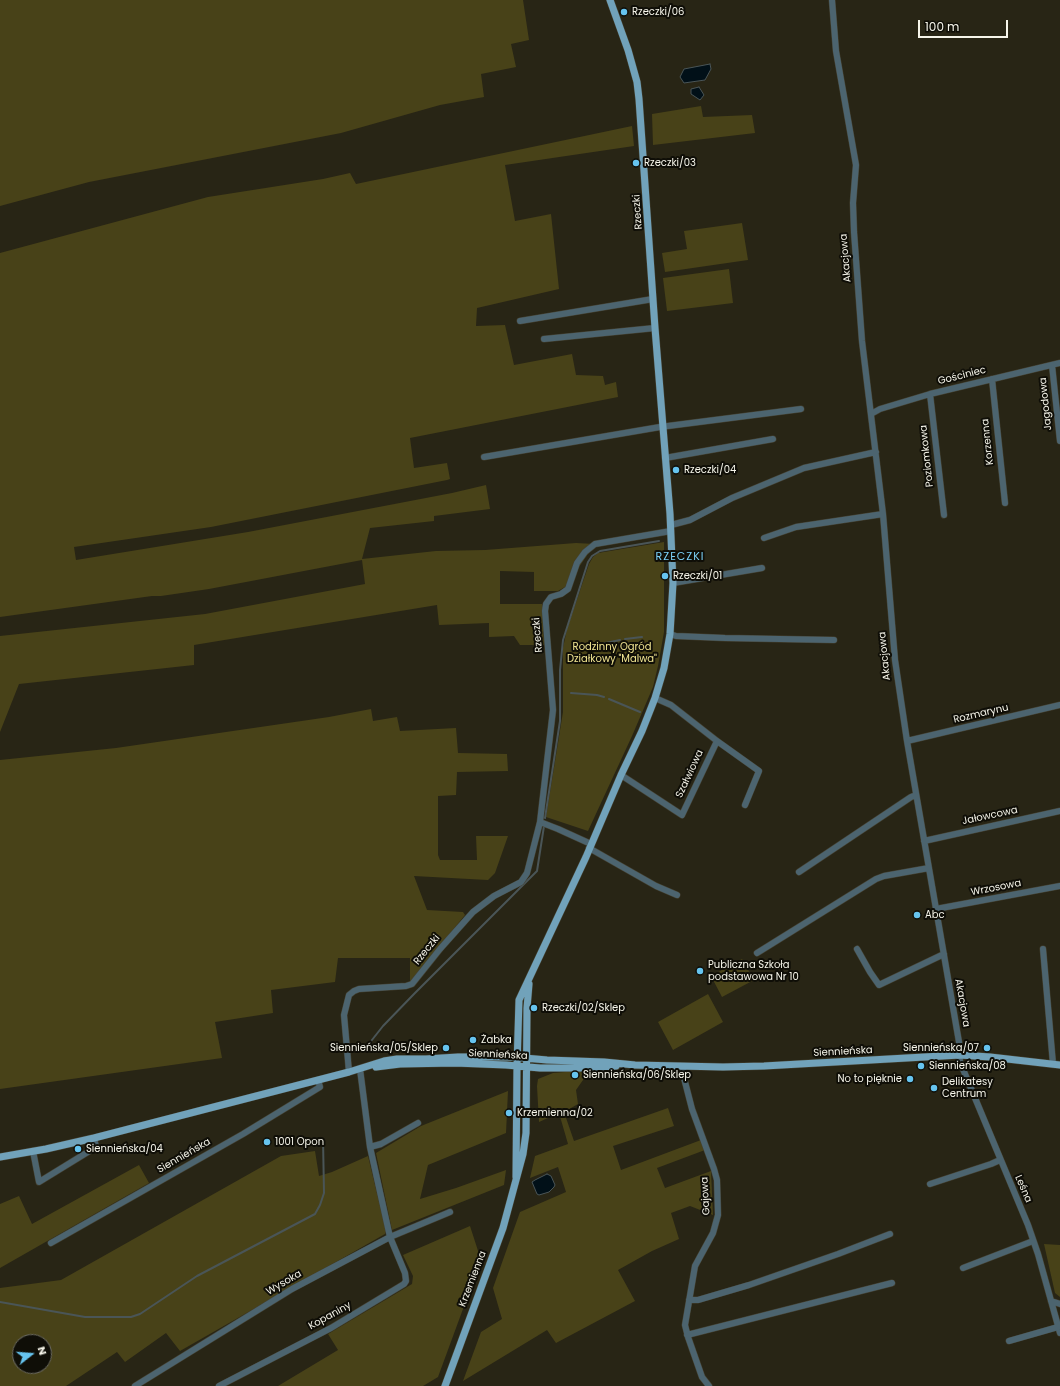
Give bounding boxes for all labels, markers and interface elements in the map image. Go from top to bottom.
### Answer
place label: Rzeczki/06 [632,6,684,18]
marker: Rzeczki/06 [619,7,629,17]
scale bar [920,12,1010,38]
text: 100 m [925,18,959,35]
place label: Rzeczki/03 [644,157,696,169]
marker: Rzeczki/03 [631,158,641,168]
street label: Rzeczki [631,194,645,230]
street label: Akacjowa [838,233,854,283]
street label: Gościniec [937,364,987,388]
street label: Jagodowa [1037,377,1055,431]
street label: Korzenna [980,418,996,466]
street label: Poziomkowa [918,424,936,488]
place label: Rzeczki/04 [684,464,736,476]
marker: Rzeczki/04 [671,465,681,475]
district label: RZECZKI [655,550,705,564]
place label: Rzeczki/01 [673,570,722,582]
marker: Rzeczki/01 [660,571,670,581]
street label: Rzeczki [530,617,546,653]
street label: Akacjowa [876,631,894,681]
park label: Rodzinny Ogród Działkowy "Malwa" [567,641,657,664]
street label: Rozmarynu [952,702,1010,726]
street label: Szałwiowa [674,748,706,800]
street label: Jałowcowa [961,804,1019,828]
street label: Wrzosowa [970,877,1022,899]
place label: Abc [925,909,945,921]
marker: Abc [912,910,922,920]
street label: Rzeczki [411,933,443,967]
place label: Publiczna Szkoła podstawowa Nr 10 [708,959,799,982]
marker: Publiczna Szkoła podstawowa Nr 10 [695,966,705,976]
street label: Akacjowa [952,978,972,1028]
place label: Rzeczki/02/Sklep [542,1002,625,1014]
marker: Rzeczki/02/Sklep [529,1003,539,1013]
place label: Żabka [481,1034,512,1046]
marker: Żabka [468,1035,478,1045]
place label: Siennieńska/05/Sklep [330,1042,438,1054]
place label: Siennieńska/07 [903,1042,979,1054]
marker: Siennieńska/05/Sklep [441,1043,451,1053]
marker: Siennieńska/07 [982,1043,992,1053]
street label: Siennieńska [813,1044,873,1060]
street label: Siennieńska [468,1047,528,1063]
place label: Siennieńska/08 [929,1060,1006,1072]
marker: Siennieńska/08 [916,1061,926,1071]
place label: Siennieńska/06/Sklep [583,1069,691,1081]
marker: Siennieńska/06/Sklep [570,1070,580,1080]
place label: No to pięknie [838,1073,902,1085]
marker: No to pięknie [905,1074,915,1084]
place label: Delikatesy Centrum [942,1076,993,1100]
marker: Delikatesy Centrum [929,1083,939,1093]
place label: Krzemienna/02 [517,1107,593,1119]
marker: Krzemienna/02 [504,1108,514,1118]
street label: Siennieńska [155,1136,213,1176]
place label: 1001 Opon [275,1136,324,1148]
marker: 1001 Opon [262,1137,272,1147]
place label: Siennieńska/04 [86,1143,163,1155]
marker: Siennieńska/04 [73,1144,83,1154]
street label: Leśna [1012,1173,1034,1205]
street label: Gajowa [699,1177,713,1215]
street label: Krzemienna [457,1249,489,1309]
street label: Wysoka [264,1268,304,1298]
street label: Kopaniny [307,1299,353,1333]
north arrow [12,1334,52,1374]
text: N [34,1344,51,1357]

